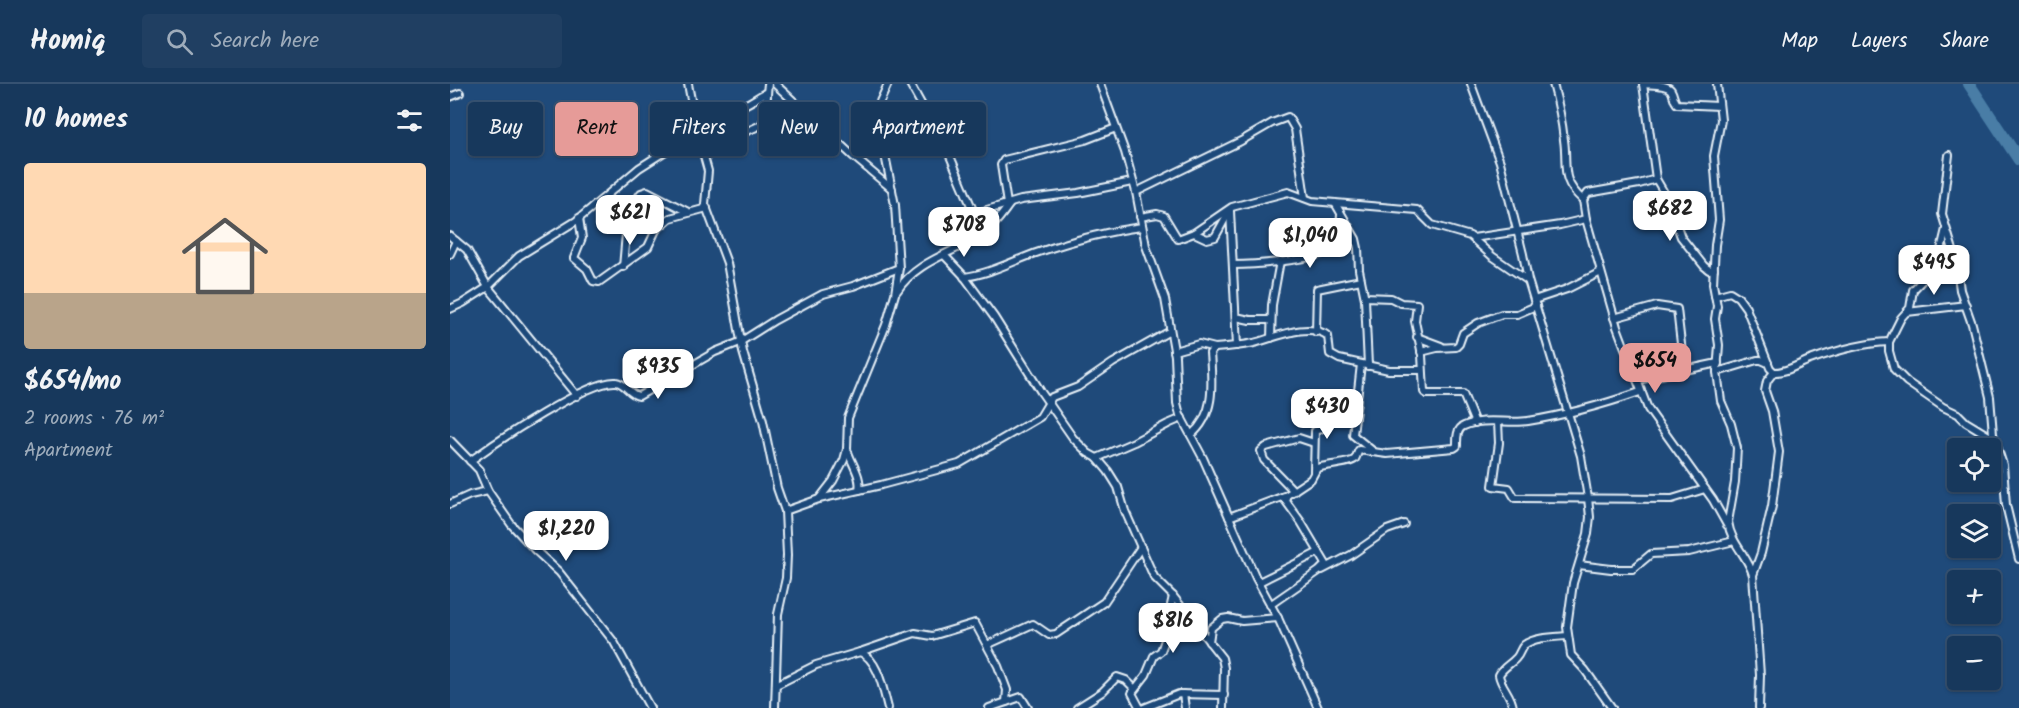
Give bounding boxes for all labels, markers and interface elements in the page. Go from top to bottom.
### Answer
search box [142,14,562,68]
text: Homiq [30,19,106,64]
text: Search here [211,24,319,59]
icon: search [163,25,196,58]
text: Map [1781,25,1818,58]
text: Layers [1851,25,1907,58]
text: Share [1940,25,1989,58]
text: 10 homes [24,99,128,141]
chip: Buy [468,102,543,156]
chip: Rent [555,102,638,156]
chip: Filters [650,102,747,156]
chip: New [759,102,839,156]
chip: Apartment [851,102,986,156]
icon: filters [393,104,426,137]
pin: $682 [1634,191,1706,242]
text: $682 [1647,194,1693,226]
pin: $621 [594,195,666,246]
text: $621 [610,198,650,230]
icon: home [171,202,279,310]
pin: $708 [928,207,1000,258]
text: $708 [942,210,986,242]
pin: $1,040 [1261,218,1359,269]
text: $1,040 [1283,221,1337,253]
pin: $495 [1898,245,1970,296]
text: $495 [1913,248,1955,280]
pin: $654 [1619,343,1691,394]
text: $654 [1633,346,1677,378]
pin: $935 [622,349,694,400]
text: $935 [636,352,680,384]
text: $654/mo [24,361,121,403]
pin: $430 [1291,389,1363,440]
text: $430 [1305,392,1349,424]
text: 2 rooms · 76 m² [24,403,164,435]
text: Apartment [24,435,113,467]
map controls [1947,438,2001,690]
button: locate [1947,438,2001,492]
button: layers [1947,504,2001,558]
pin: $1,220 [517,511,615,562]
text: $1,220 [538,514,594,546]
button: + [1947,570,2001,624]
pin: $816 [1137,603,1209,654]
text: $816 [1153,606,1193,638]
button: − [1947,636,2001,690]

